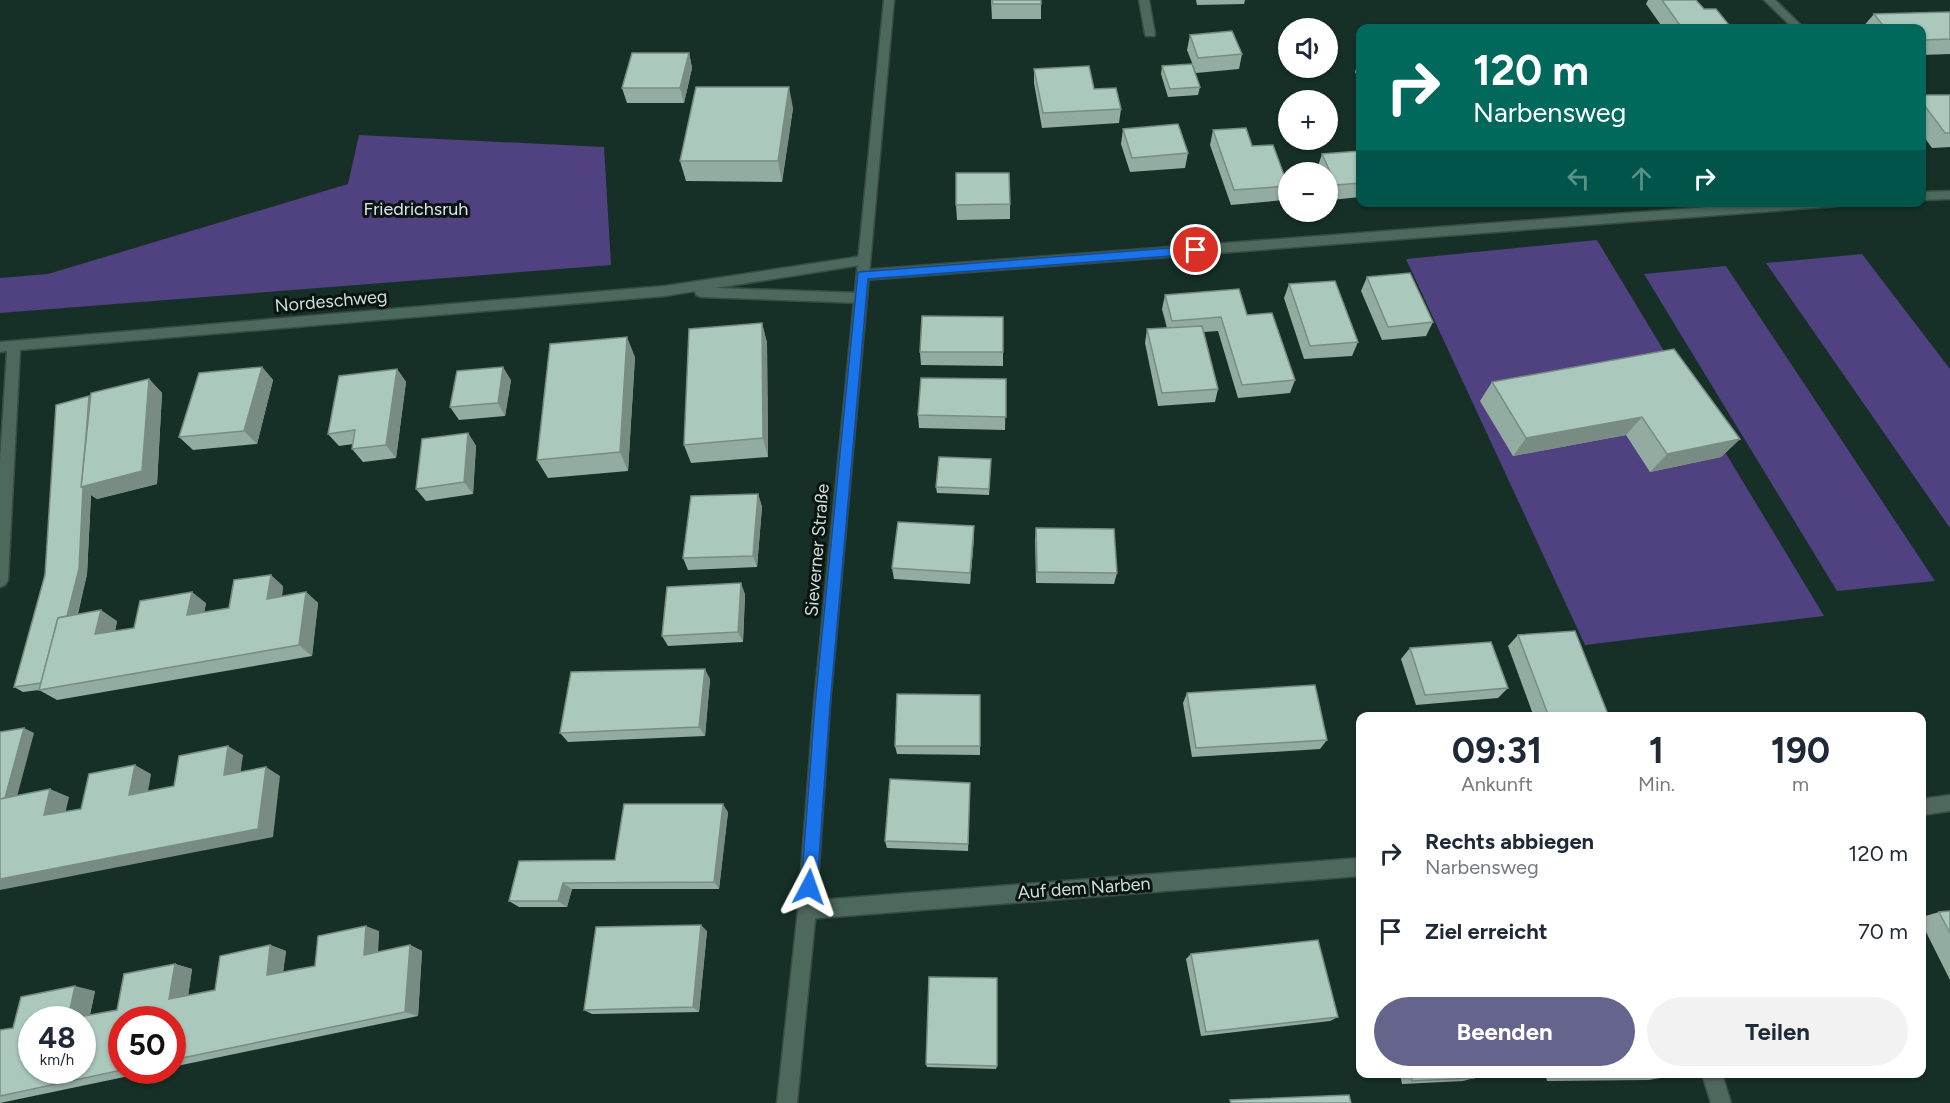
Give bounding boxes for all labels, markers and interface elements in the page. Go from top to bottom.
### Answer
map controls [1278,18,1338,222]
button: sound [1278,18,1338,78]
text: 120 m [1473,45,1589,96]
icon: right [1374,48,1452,126]
button: + [1278,90,1338,150]
text: Narbensweg [1473,96,1626,129]
button: − [1278,162,1338,222]
icon: left [1562,162,1595,195]
icon: ahead [1625,162,1658,195]
icon: right [1688,162,1721,195]
park label: Friedrichsruh [364,198,468,220]
pin [1170,224,1221,275]
icon: arrive [1179,233,1212,266]
street label: Nordeschweg [274,285,388,317]
street label: Sieverner Straße [800,482,834,617]
text: 09:31 [1452,729,1542,772]
text: 1 [1649,729,1664,772]
text: 190 [1771,729,1830,772]
text: Ankunft [1461,772,1533,796]
text: Min. [1638,772,1675,796]
text: m [1792,772,1809,796]
text: Rechts abbiegen [1425,828,1594,855]
icon: right [1374,837,1407,870]
text: 120 m [1848,840,1908,867]
position arrow [777,855,841,919]
text: Narbensweg [1425,855,1539,879]
street label: Auf dem Narben [1017,872,1151,904]
icon: arrive [1374,915,1407,948]
text: Ziel erreicht [1425,918,1548,945]
text: 70 m [1858,918,1908,945]
button: Beenden [1374,997,1635,1066]
button: Teilen [1647,997,1908,1066]
speed limit sign: 50 [108,1006,186,1084]
text: 48 [38,1019,76,1056]
text: km/h [40,1051,74,1069]

